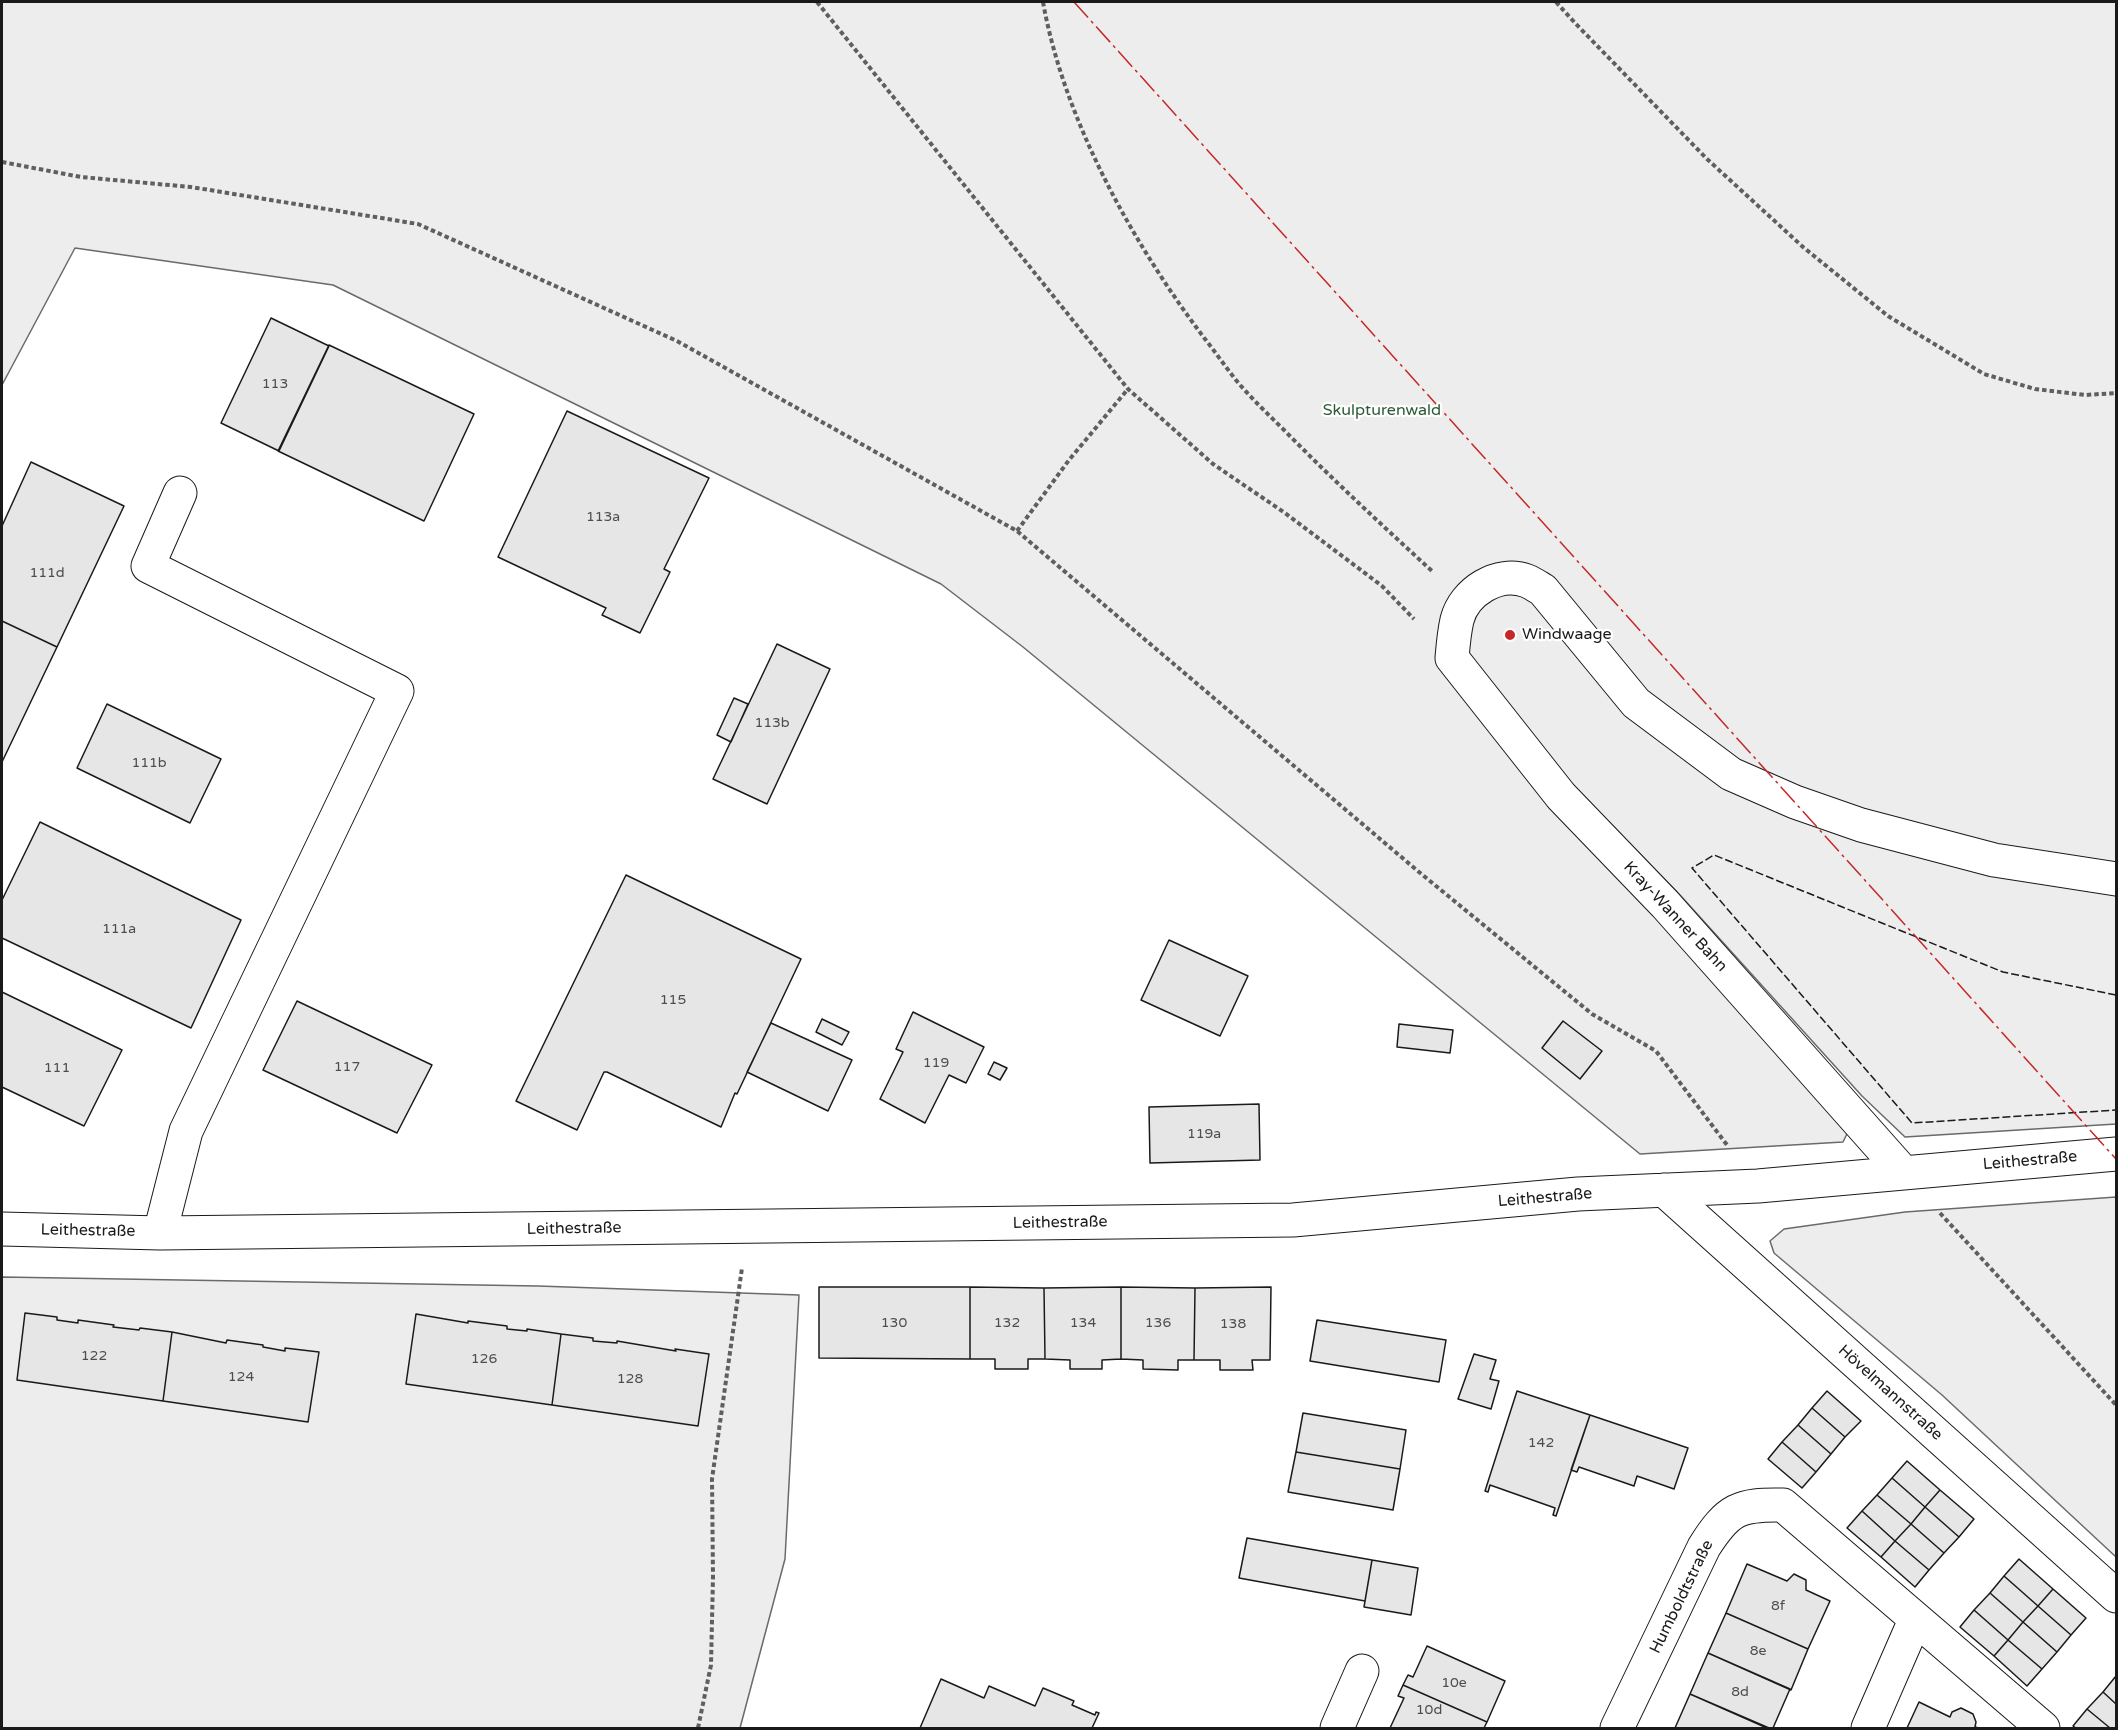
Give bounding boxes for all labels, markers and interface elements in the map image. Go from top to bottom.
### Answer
house number: 113 [262,376,288,392]
park label: Skulpturenwald [1323,401,1441,421]
house number: 113a [586,509,620,525]
house number: 111d [29,565,65,581]
place label: Windwaage [1522,625,1612,645]
marker: Windwaage [1503,628,1517,642]
house number: 113b [754,715,790,731]
house number: 111b [131,755,167,771]
street label: Kray-Wanner Bahn [1619,858,1731,976]
house number: 111a [102,921,136,937]
house number: 115 [660,992,686,1008]
house number: 119 [923,1055,949,1071]
house number: 117 [334,1059,360,1075]
house number: 111 [44,1060,70,1076]
house number: 119a [1187,1126,1221,1142]
street label: Leithestraße [1982,1147,2078,1175]
street label: Leithestraße [1497,1184,1593,1212]
street label: Leithestraße [1012,1213,1108,1233]
street label: Leithestraße [526,1219,622,1239]
street label: Leithestraße [40,1221,136,1241]
house number: 130 [881,1315,907,1331]
house number: 132 [994,1315,1020,1331]
house number: 134 [1070,1315,1096,1331]
house number: 136 [1145,1315,1171,1331]
house number: 138 [1220,1316,1246,1332]
street label: Hövelmannstraße [1834,1341,1946,1445]
house number: 122 [81,1348,107,1364]
house number: 126 [471,1351,497,1367]
house number: 124 [228,1369,254,1385]
house number: 128 [617,1371,643,1387]
house number: 142 [1528,1435,1554,1451]
street label: Humboldtstraße [1646,1537,1718,1657]
house number: 8f [1771,1598,1785,1614]
house number: 8e [1750,1643,1766,1659]
house number: 10e [1441,1675,1467,1691]
house number: 8d [1731,1684,1749,1700]
house number: 10d [1416,1702,1442,1718]

